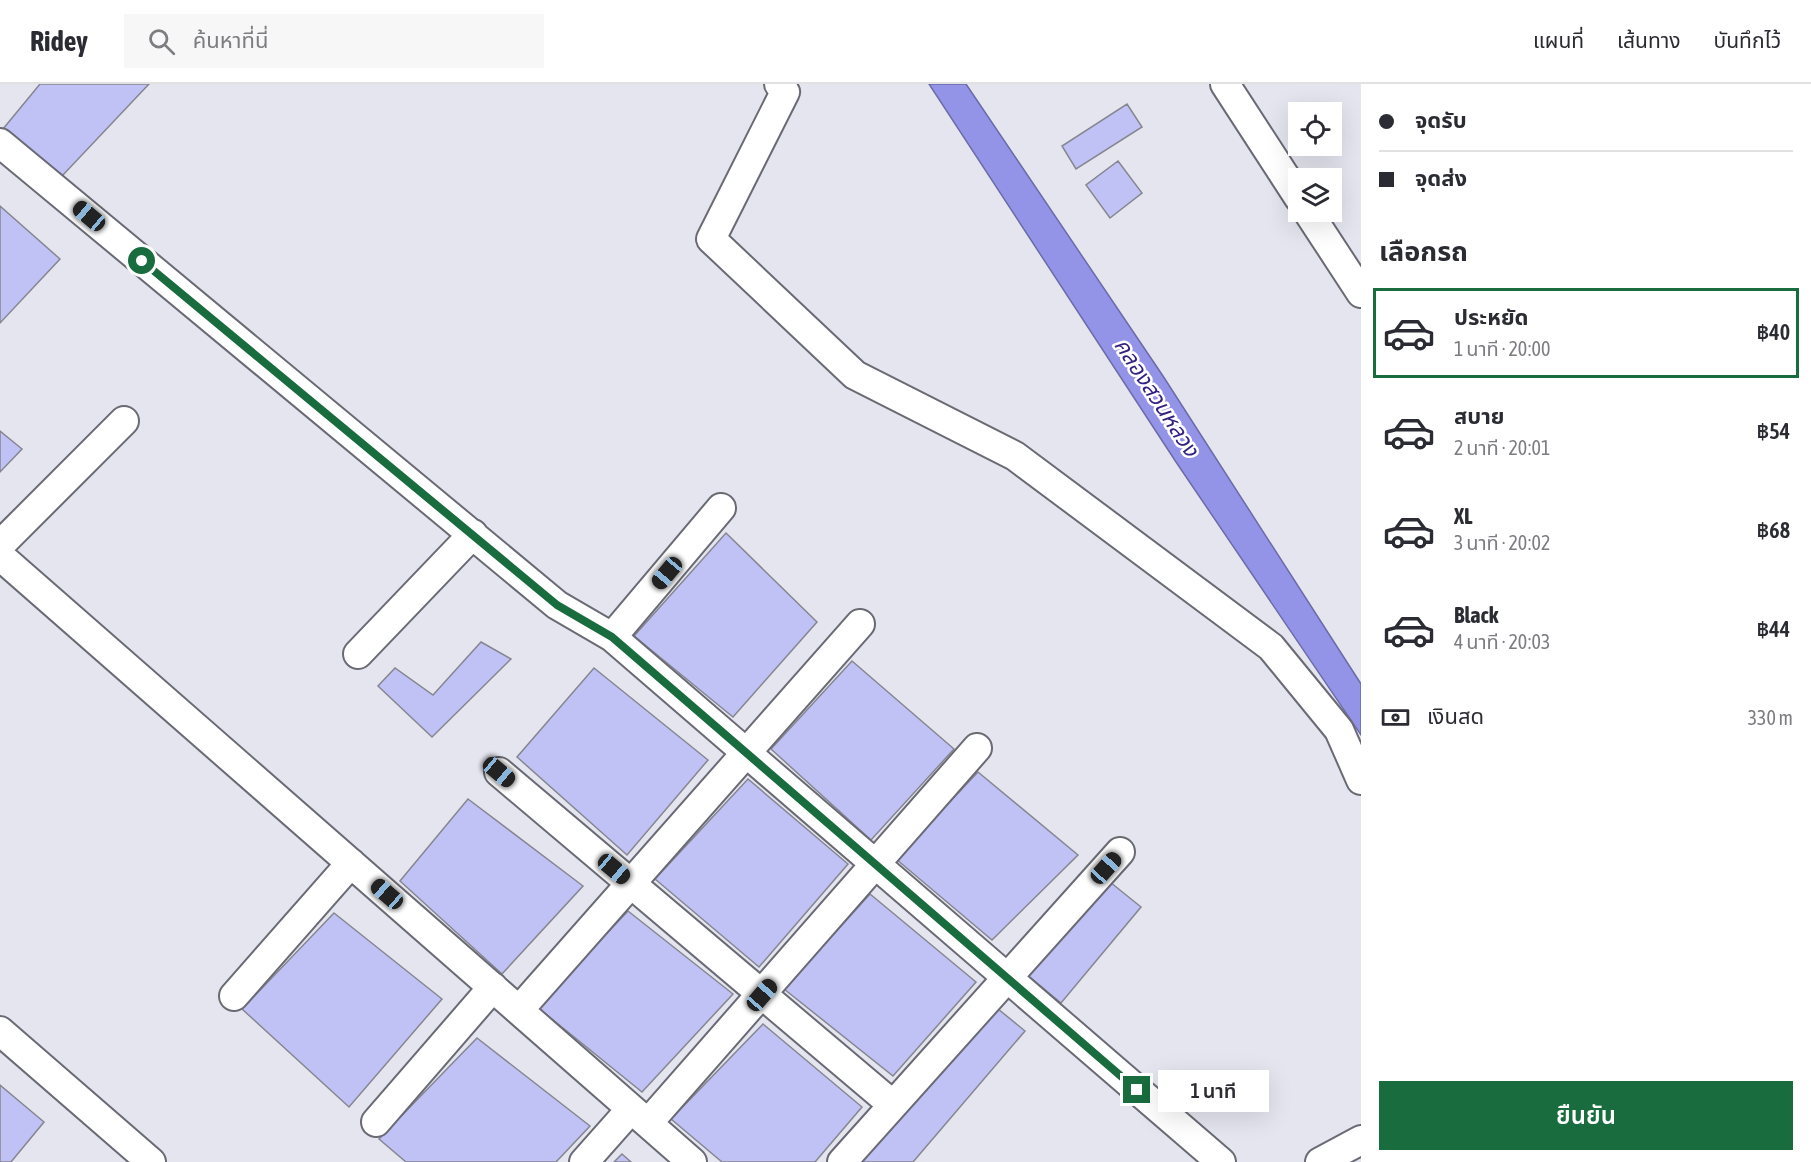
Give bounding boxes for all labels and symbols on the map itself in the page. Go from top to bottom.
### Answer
car [69,198,109,234]
route start [128,247,155,274]
water label: คลองสวนหลวง [1109,333,1205,462]
car [649,553,685,593]
car [479,754,519,790]
car [1087,849,1125,887]
car [594,851,634,887]
car [368,875,406,913]
car [743,976,781,1014]
callout: 1 นาที [1158,1069,1269,1111]
route end [1123,1076,1150,1103]

